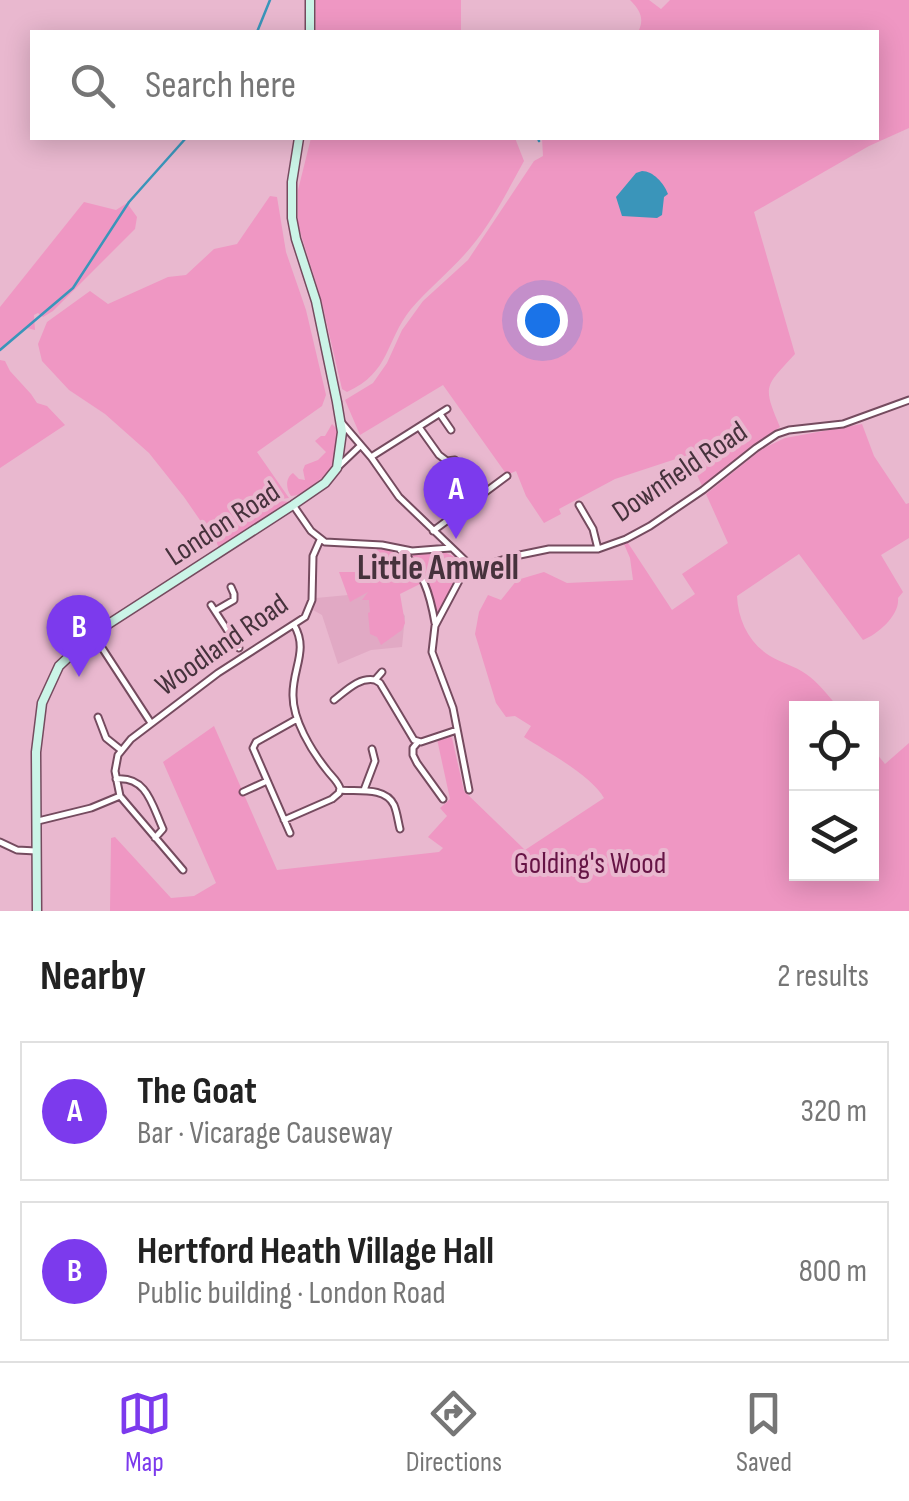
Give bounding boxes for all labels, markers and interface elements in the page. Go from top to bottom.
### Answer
search box [30,30,879,140]
icon: search [65,58,120,113]
text: Search here [145,63,296,108]
your location [517,295,568,346]
street label: Downfield Road [606,414,754,530]
pin: A [424,456,488,539]
street label: London Road [159,474,287,574]
district label: Little Amwell [357,547,519,590]
street label: Woodland Road [149,586,295,704]
pin: B [46,594,112,677]
map controls [789,701,879,881]
button: locate [789,701,879,791]
button: layers [789,791,879,881]
park label: Golding's Wood [514,846,666,882]
text: Nearby [40,951,146,1002]
text: 2 results [777,957,869,996]
text: The Goat [137,1069,257,1114]
text: A [67,1092,82,1131]
text: 320 m [800,1092,867,1131]
text: Bar · Vicarage Causeway [137,1114,393,1153]
text: Hertford Heath Village Hall [137,1229,494,1274]
text: B [67,1252,82,1291]
text: 800 m [799,1252,867,1291]
text: Public building · London Road [137,1274,446,1313]
tab: Map [117,1386,172,1479]
tab: Directions [406,1386,502,1479]
tab: Saved [736,1386,792,1479]

